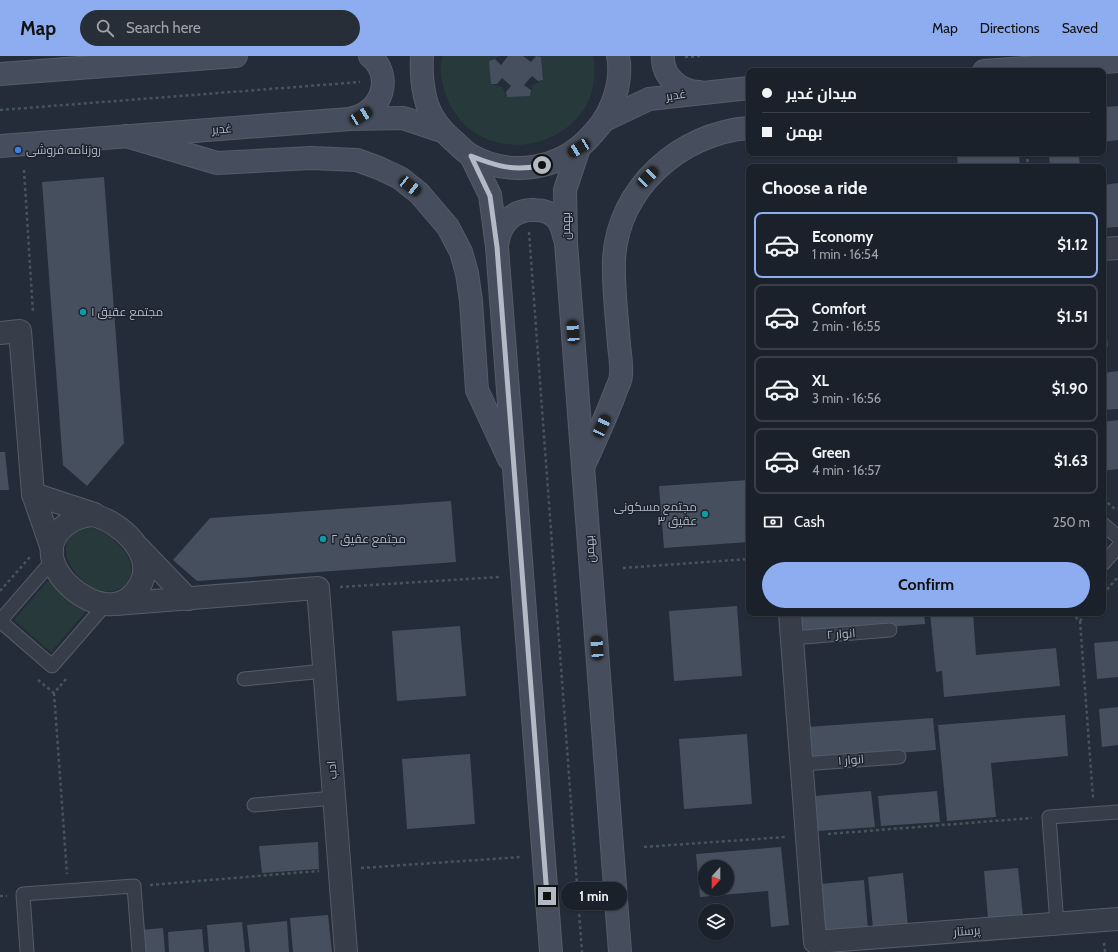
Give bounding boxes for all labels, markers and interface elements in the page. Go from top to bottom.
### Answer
search box [80,10,360,46]
text: Map [20,17,56,40]
icon: search [94,17,116,39]
text: Search here [126,19,201,37]
text: Map [932,19,958,37]
text: Directions [980,19,1040,37]
text: Saved [1062,19,1098,37]
text: میدان غدیر [786,85,857,103]
street label: غدیر [664,86,687,103]
car [348,105,374,127]
street label: غدیر [210,120,233,137]
text: بهمن [786,123,822,141]
car [566,137,592,159]
place label: روزنامه فروشی [26,142,101,157]
marker: روزنامه فروشی [13,145,23,155]
route start [533,156,551,174]
car [635,164,661,190]
car [397,174,423,198]
text: Choose a ride [762,177,867,199]
street label: بهمن [558,212,573,240]
icon: car [764,227,800,263]
text: Economy [812,228,873,246]
text: $1.12 [1057,236,1088,254]
text: 1 min · 16:54 [812,246,878,262]
icon: car [764,299,800,335]
text: Comfort [812,300,866,318]
place label: مجتمع عقیق ۱ [91,304,163,320]
marker: مجتمع عقیق ۱ [78,307,88,317]
text: $1.51 [1057,308,1088,326]
text: 2 min · 16:55 [812,318,881,334]
car [566,320,580,344]
icon: car [764,371,800,407]
text: XL [812,372,829,390]
text: $1.90 [1052,380,1088,398]
text: 3 min · 16:56 [812,390,881,406]
car [591,413,613,439]
icon: car [764,443,800,479]
text: Green [812,444,850,462]
text: $1.63 [1054,452,1088,470]
text: 4 min · 16:57 [812,462,881,478]
place label: مجتمع مسکونی عقیق ۳ [613,499,697,528]
marker: مجتمع مسکونی عقیق ۳ [700,509,710,519]
icon: cash [762,511,784,533]
text: Cash [794,513,825,531]
text: 250 m [1053,514,1090,530]
place label: مجتمع عقیق ۲ [331,531,406,547]
marker: مجتمع عقیق ۲ [318,534,328,544]
street label: بهمن [581,535,598,563]
button: Confirm [762,562,1090,608]
street label: انوار ۲ [826,625,856,642]
car [590,636,604,660]
street label: انوار ۱ [837,751,865,768]
street label: ادب [323,760,340,780]
north arrow [698,860,734,896]
map controls [698,860,734,940]
callout: 1 min [561,882,627,910]
route end [538,887,556,905]
text: 1 min [579,888,609,904]
button: layers [698,904,734,940]
street label: پرستار [952,922,982,941]

